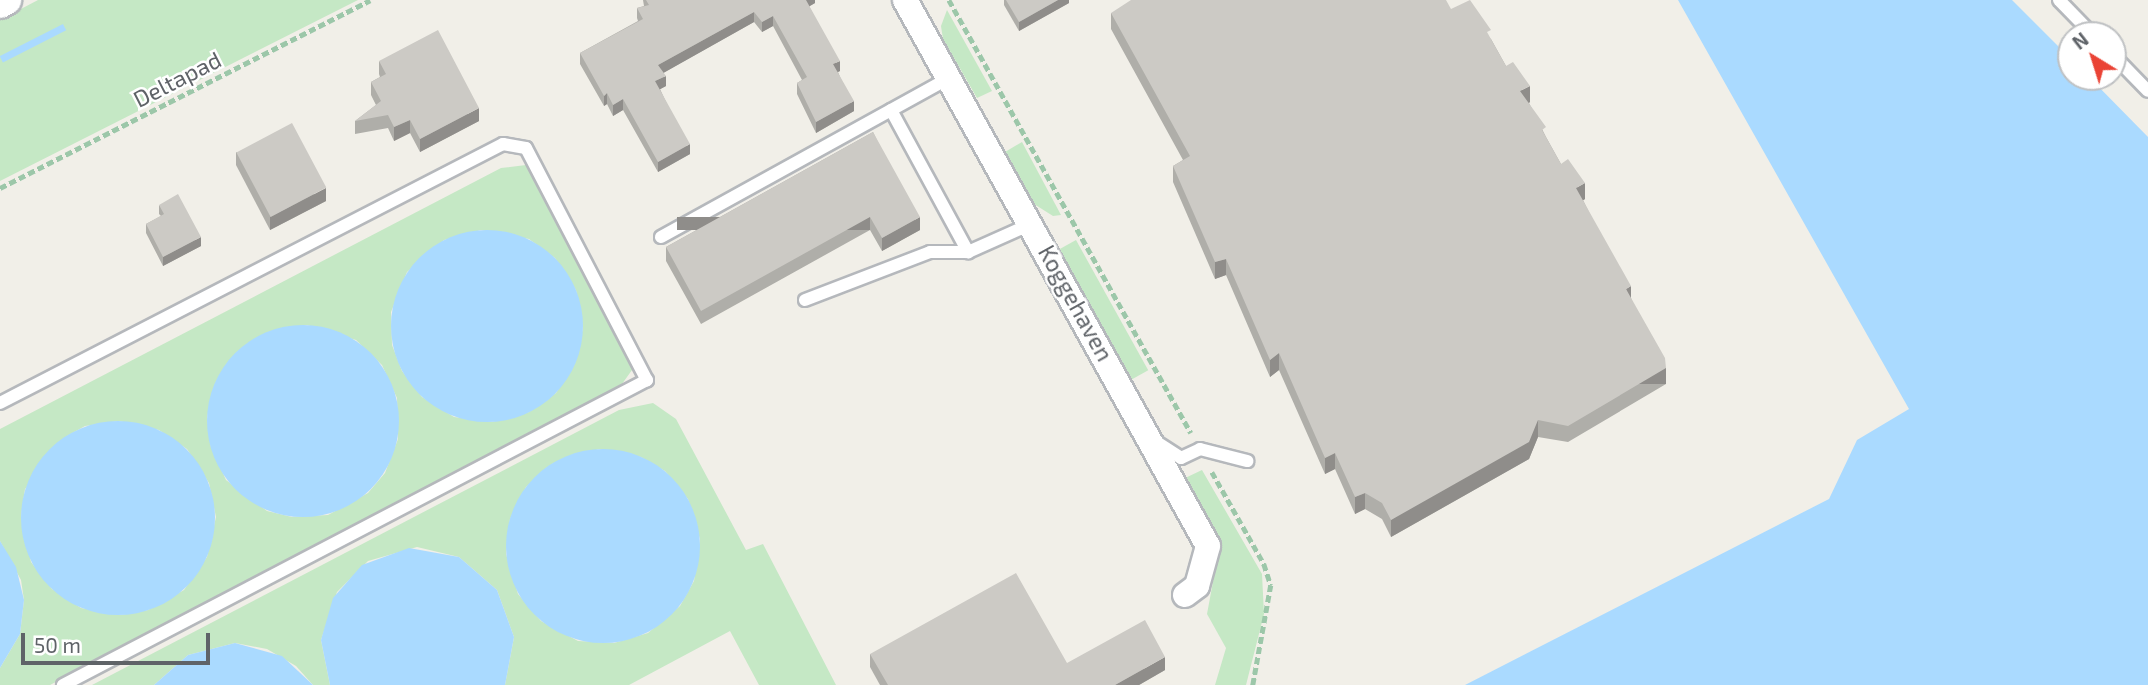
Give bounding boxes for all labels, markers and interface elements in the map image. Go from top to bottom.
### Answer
north arrow [2057,21,2127,91]
text: N [2068,27,2092,54]
street label: Deltapad [128,45,226,113]
street label: Koggehaven [1033,240,1119,366]
scale bar [24,618,214,662]
text: 50 m [34,632,81,657]

